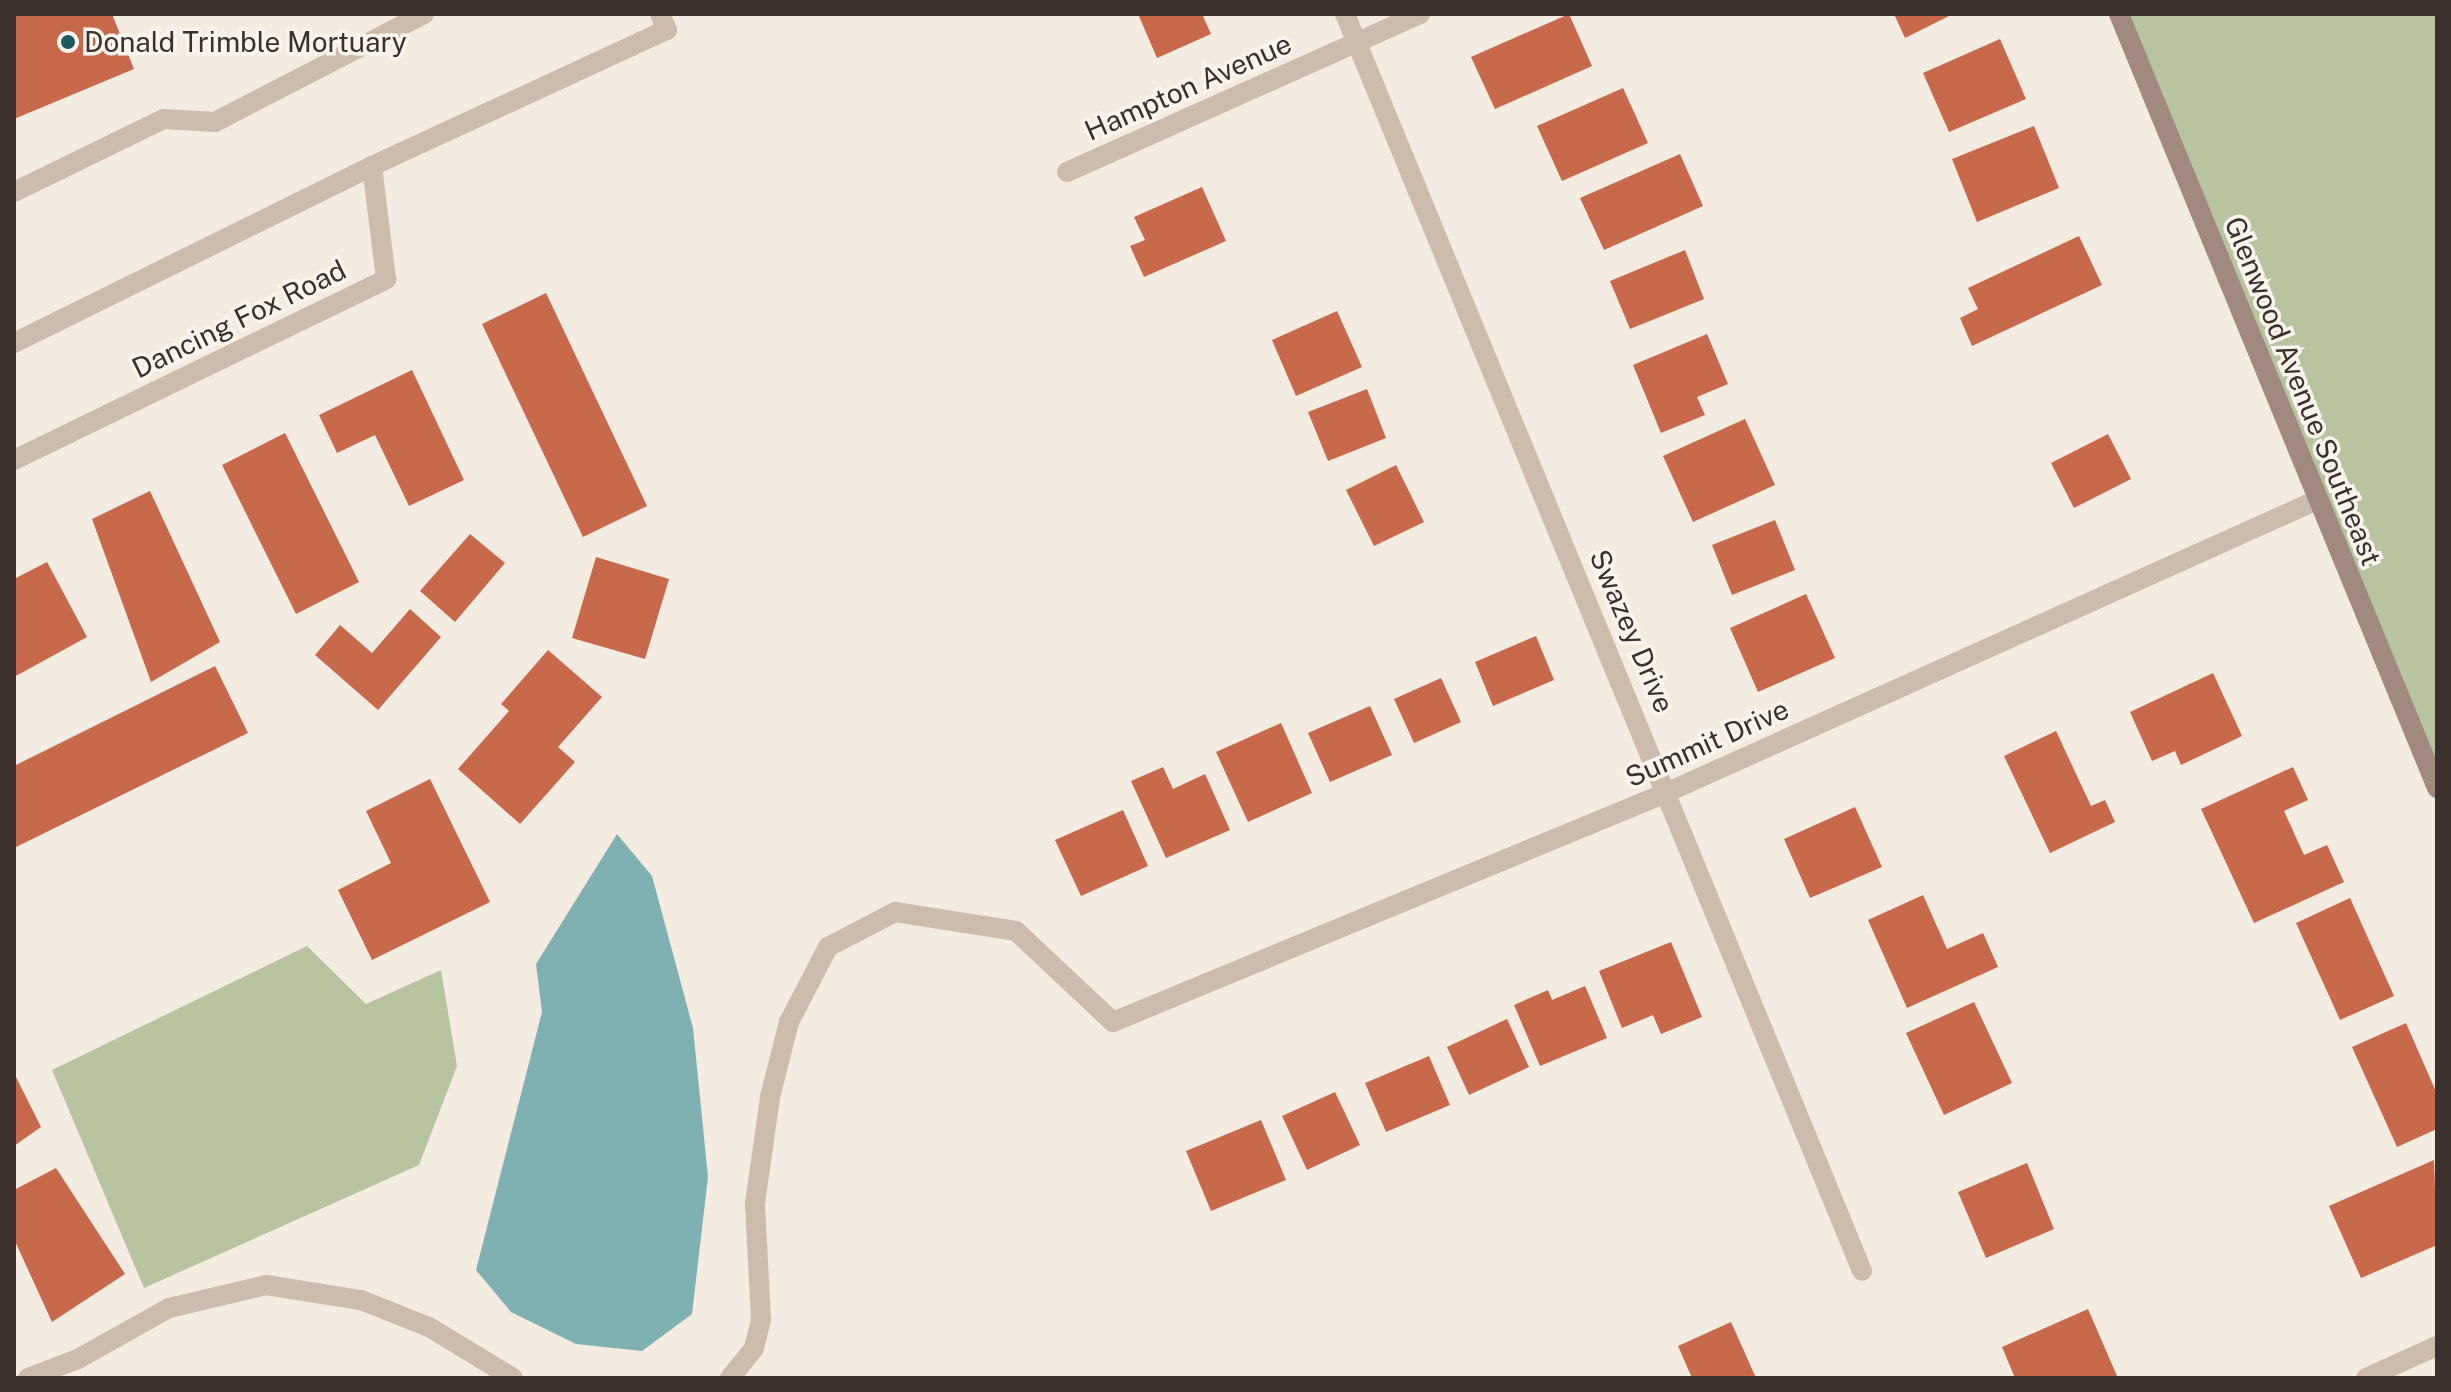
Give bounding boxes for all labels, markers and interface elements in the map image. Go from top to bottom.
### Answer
place label: Donald Trimble Mortuary [84,25,407,59]
street label: Hampton Avenue [1080,26,1296,148]
marker: Donald Trimble Mortuary [59,33,77,51]
street label: Glenwood Avenue Southeast [2218,212,2388,570]
street label: Dancing Fox Road [127,253,351,385]
street label: Swazey Drive [1583,544,1681,718]
street label: Summit Drive [1620,692,1794,794]

